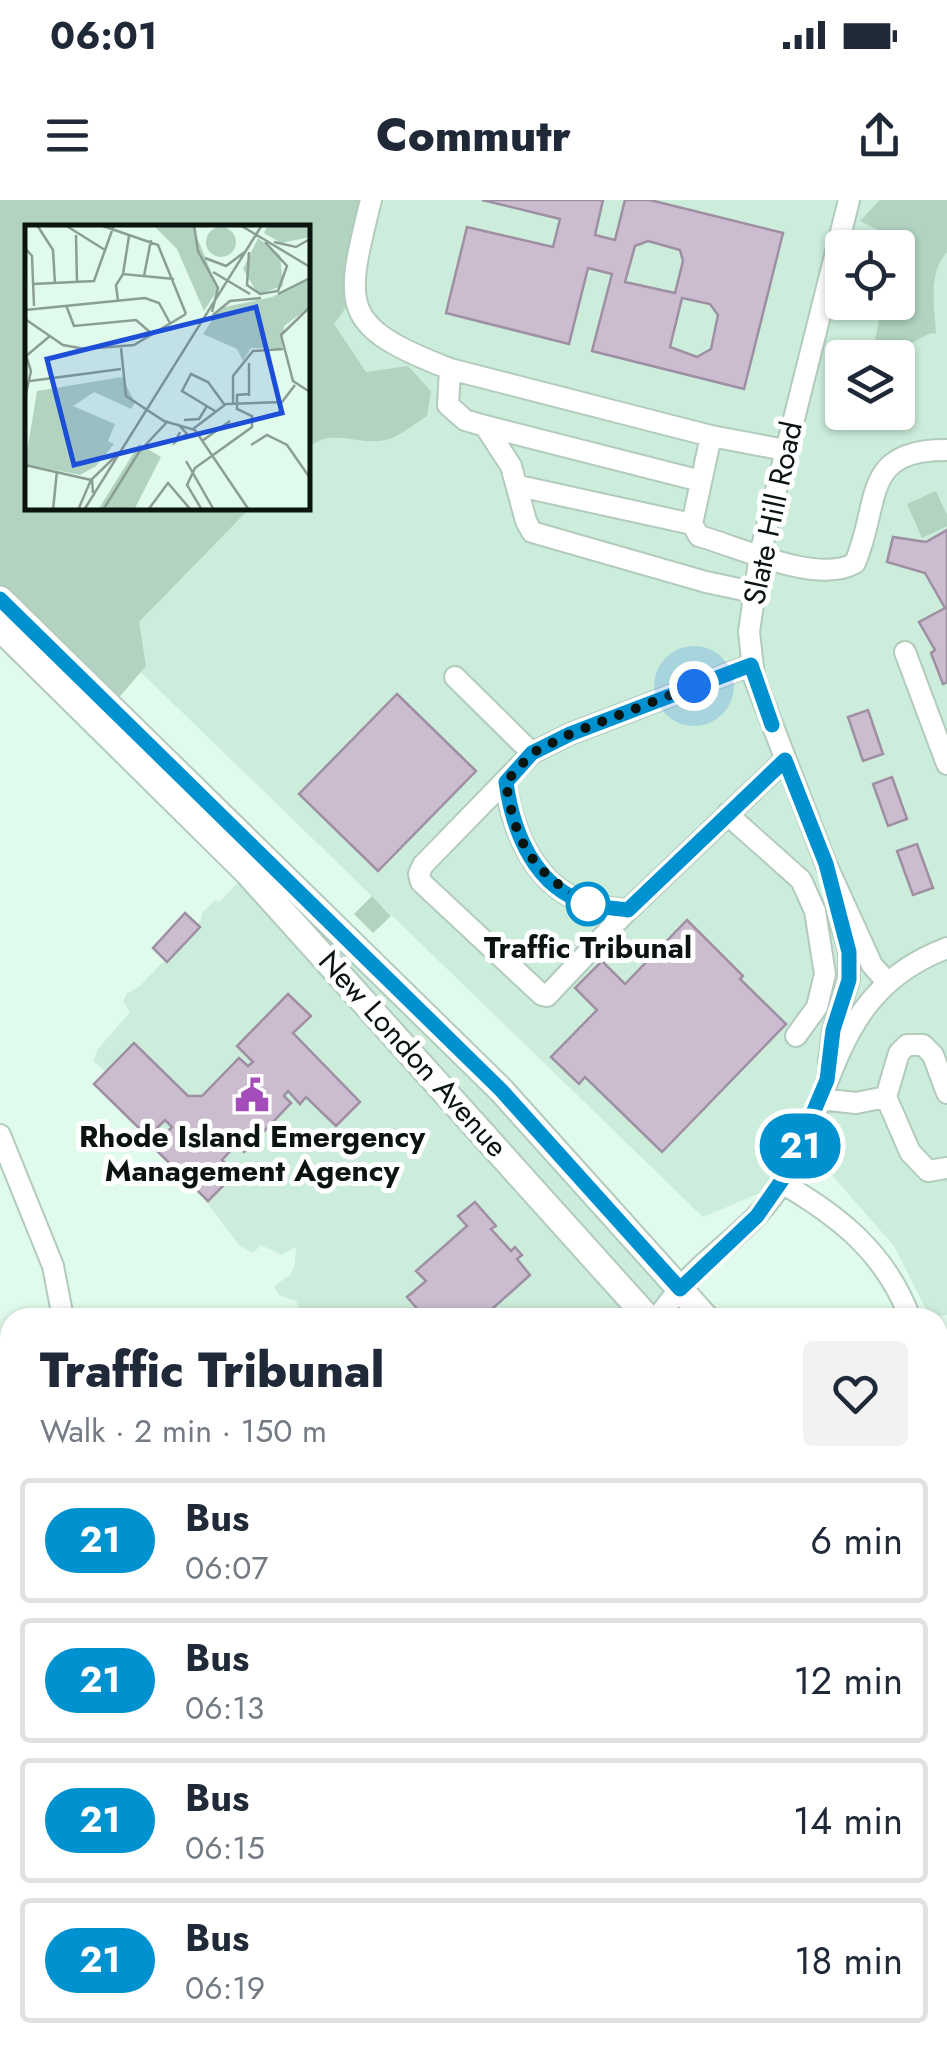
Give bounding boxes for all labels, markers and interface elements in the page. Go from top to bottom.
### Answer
text: 06:01 [50,8,157,63]
text: Commutr [376,103,571,168]
icon: menu [40,108,95,163]
icon: share [852,108,907,163]
inset map [25,225,310,510]
map controls [825,230,915,430]
button: locate [825,230,915,320]
button: layers [825,340,915,430]
street label: Slate Hill Road [732,417,813,608]
your location [669,661,719,711]
marker: Traffic Tribunal [567,883,609,925]
place label: Traffic Tribunal [484,926,692,969]
street label: New London Avenue [309,941,518,1167]
public building icon: Rhode Island Emergency Management Agency [233,1076,271,1114]
line badge: 21 [755,1114,845,1178]
place label: Rhode Island Emergency Management Agency [79,1115,425,1192]
text: 21 [780,1121,820,1171]
text: Traffic Tribunal [40,1336,384,1405]
button: heart [803,1341,908,1446]
text: Walk · 2 min · 150 m [40,1408,327,1454]
text: Bus [185,1490,249,1545]
text: 6 min [810,1513,903,1568]
text: 21 [80,1515,120,1565]
text: 06:07 [185,1545,268,1591]
text: Bus [185,1630,249,1685]
text: 12 min [793,1653,903,1708]
text: 21 [80,1655,120,1705]
text: 06:13 [185,1685,264,1731]
text: Bus [185,1770,249,1825]
text: 14 min [793,1793,903,1848]
text: 21 [80,1795,120,1845]
text: 06:15 [185,1825,265,1871]
text: Bus [185,1910,249,1965]
text: 18 min [794,1933,903,1988]
text: 21 [80,1935,120,1985]
text: 06:19 [185,1965,265,2011]

